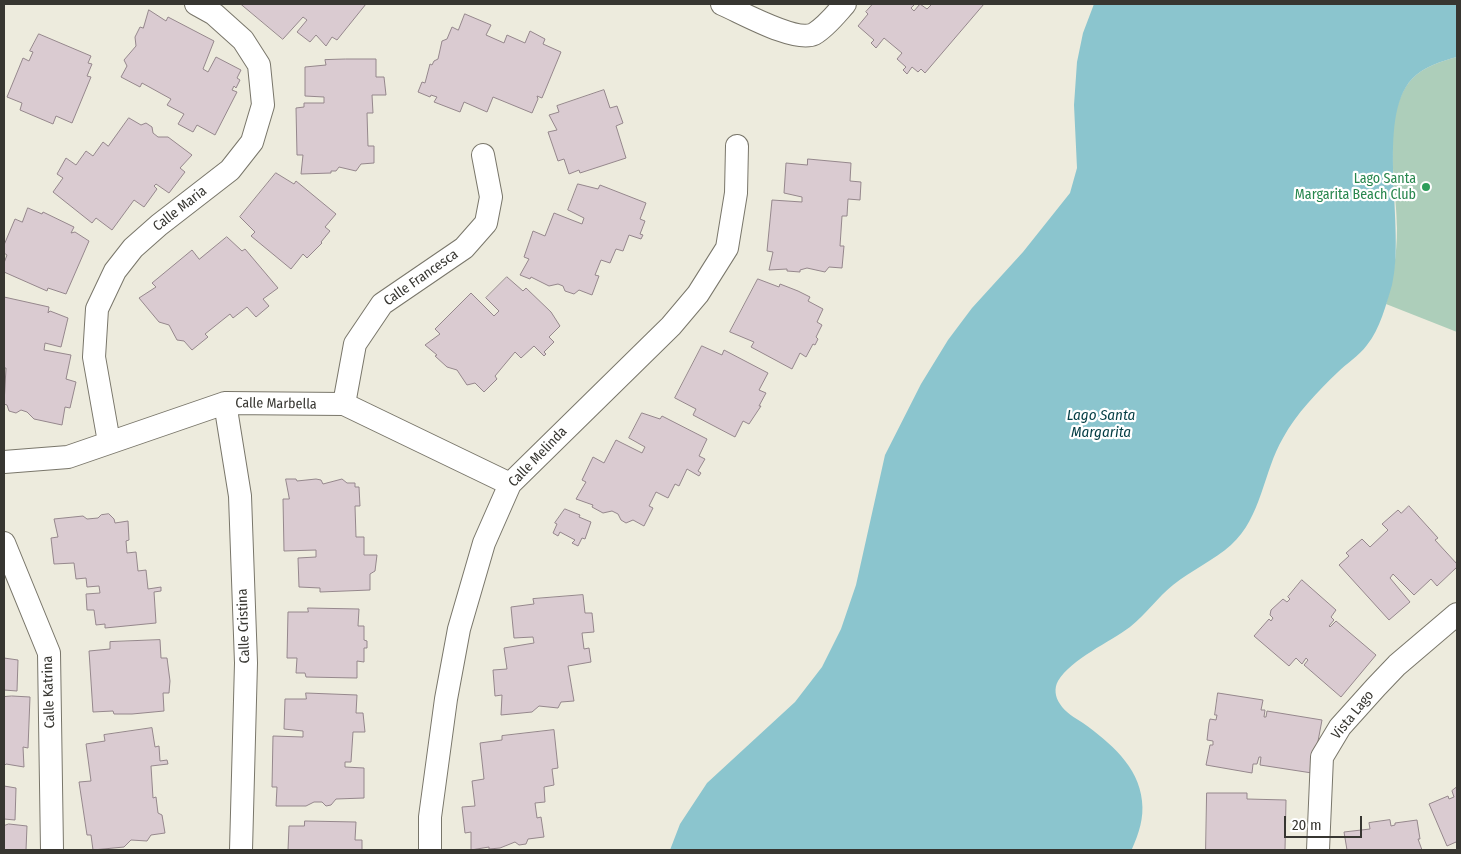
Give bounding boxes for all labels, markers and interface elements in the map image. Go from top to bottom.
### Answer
place label: Lago Santa Margarita Beach Club [1295,171,1416,203]
marker: Lago Santa Margarita Beach Club [1420,181,1432,193]
street label: Calle Maria [150,183,210,235]
street label: Calle Francesca [381,246,461,310]
street label: Calle Marbella [235,395,317,413]
water label: Lago Santa Margarita [1067,407,1135,442]
street label: Calle Melinda [505,423,571,491]
street label: Calle Cristina [234,588,254,664]
street label: Calle Katrina [39,655,59,729]
street label: Vista Lago [1328,687,1378,743]
scale bar [1286,806,1364,838]
text: 20 m [1292,816,1322,834]

